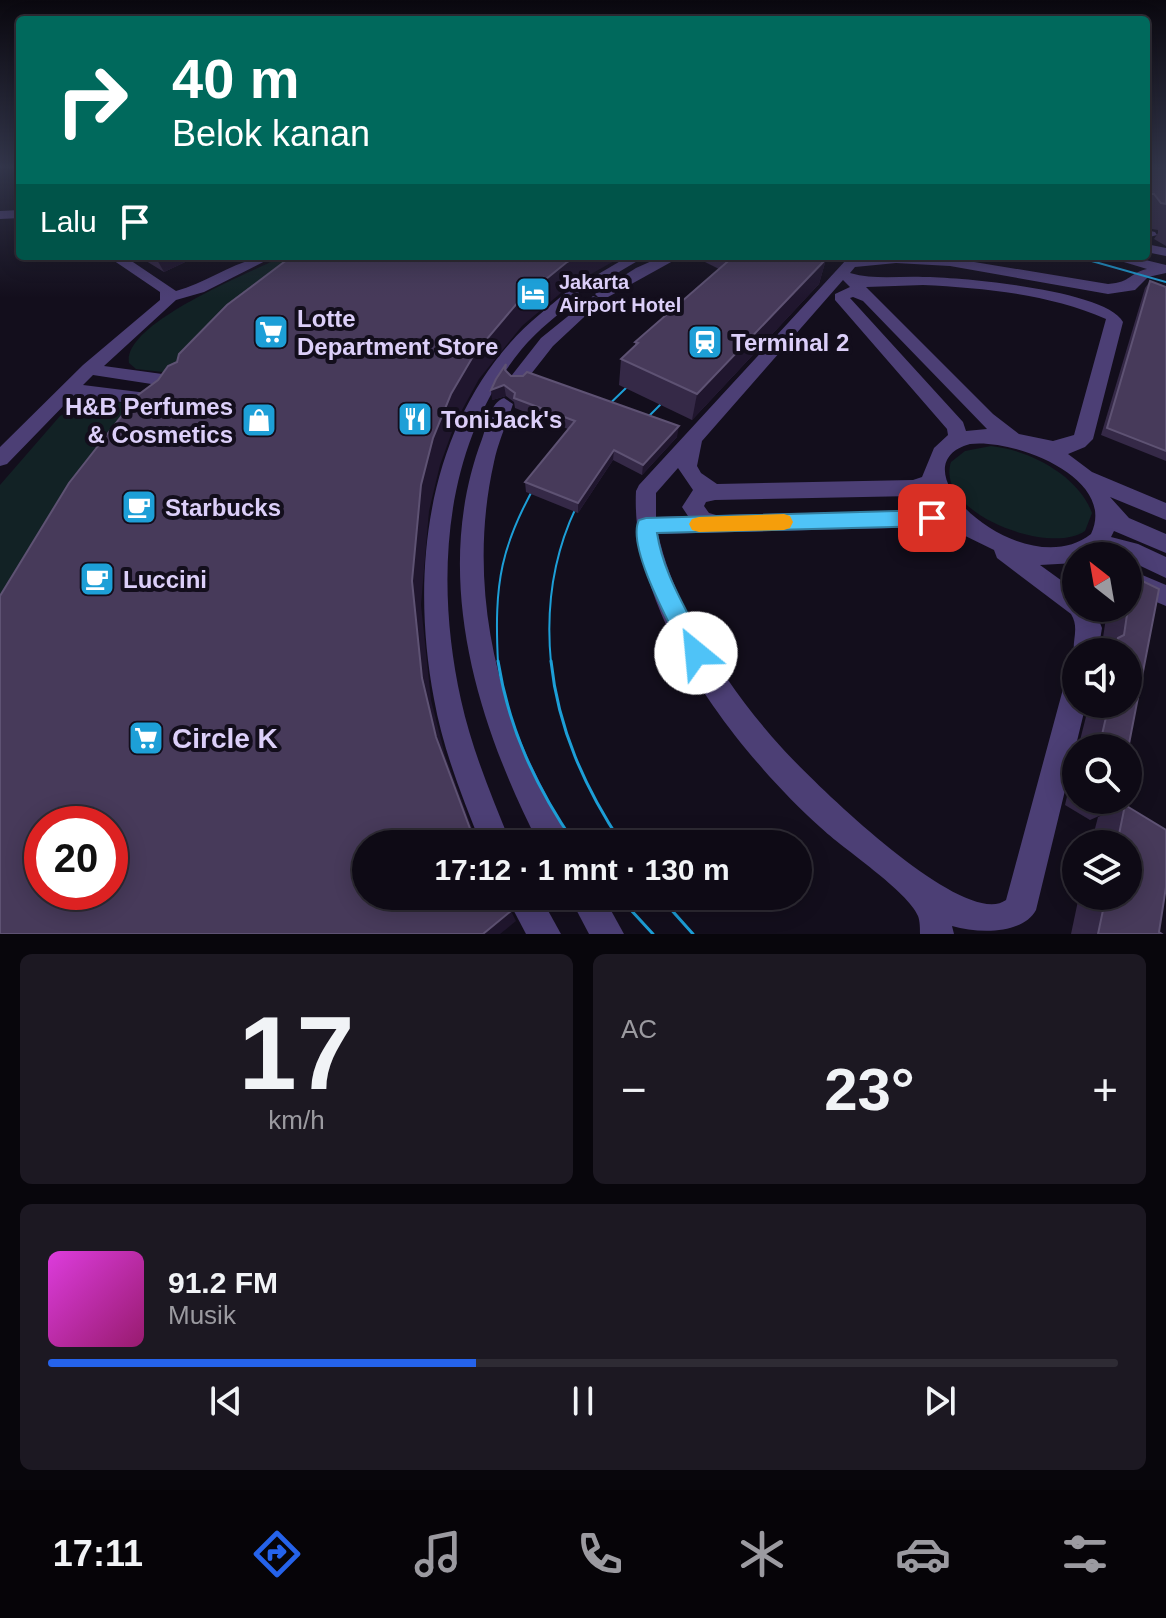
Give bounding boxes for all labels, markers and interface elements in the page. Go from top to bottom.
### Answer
text: 40 m [172,47,300,110]
icon: right [40,48,144,152]
text: Belok kanan [172,113,370,154]
icon: arrive [113,200,157,244]
text: Lalu [40,205,97,238]
place label: Jakarta Airport Hotel [559,271,681,316]
hotel icon: Jakarta Airport Hotel [514,275,552,313]
place label: Lotte Department Store [297,305,498,360]
supermarket icon: Lotte Department Store [252,313,290,351]
station icon: Terminal 2 [686,323,724,361]
place label: Terminal 2 [731,329,849,356]
place label: H&B Perfumes & Cosmetics [65,393,233,448]
restaurant icon: ToniJack's [396,400,434,438]
shop icon: H&B Perfumes & Cosmetics [240,401,278,439]
place label: ToniJack's [441,406,562,433]
pin [898,484,966,552]
cafe icon: Starbucks [120,488,158,526]
place label: Starbucks [165,494,281,521]
icon: arrive [910,496,954,540]
north arrow [1062,542,1142,622]
map controls [1062,542,1142,910]
cafe icon: Luccini [78,560,116,598]
place label: Luccini [123,566,207,593]
position arrow [654,611,738,695]
button: sound [1062,638,1142,718]
supermarket icon: Circle K [127,719,165,757]
place label: Circle K [172,723,278,754]
button: search [1062,734,1142,814]
speed limit sign: 20 [24,806,128,910]
button: layers [1062,830,1142,910]
text: 17:12 · 1 mnt · 130 m [434,853,730,886]
text: 17 [239,995,354,1111]
text: AC [621,1014,657,1044]
text: 23° [824,1056,915,1123]
text: − [621,1065,647,1114]
text: + [1092,1065,1118,1114]
text: km/h [268,1105,325,1135]
text: 91.2 FM [168,1266,278,1299]
text: Musik [168,1300,236,1330]
icon: previous [204,1379,248,1423]
icon: pause [561,1379,605,1423]
icon: next [918,1379,962,1423]
icon: directions [249,1526,305,1582]
icon: music [410,1526,466,1582]
icon: phone [572,1526,628,1582]
icon: climate [734,1526,790,1582]
icon: car [895,1526,951,1582]
icon: filters [1057,1526,1113,1582]
text: 17:11 [53,1533,143,1574]

